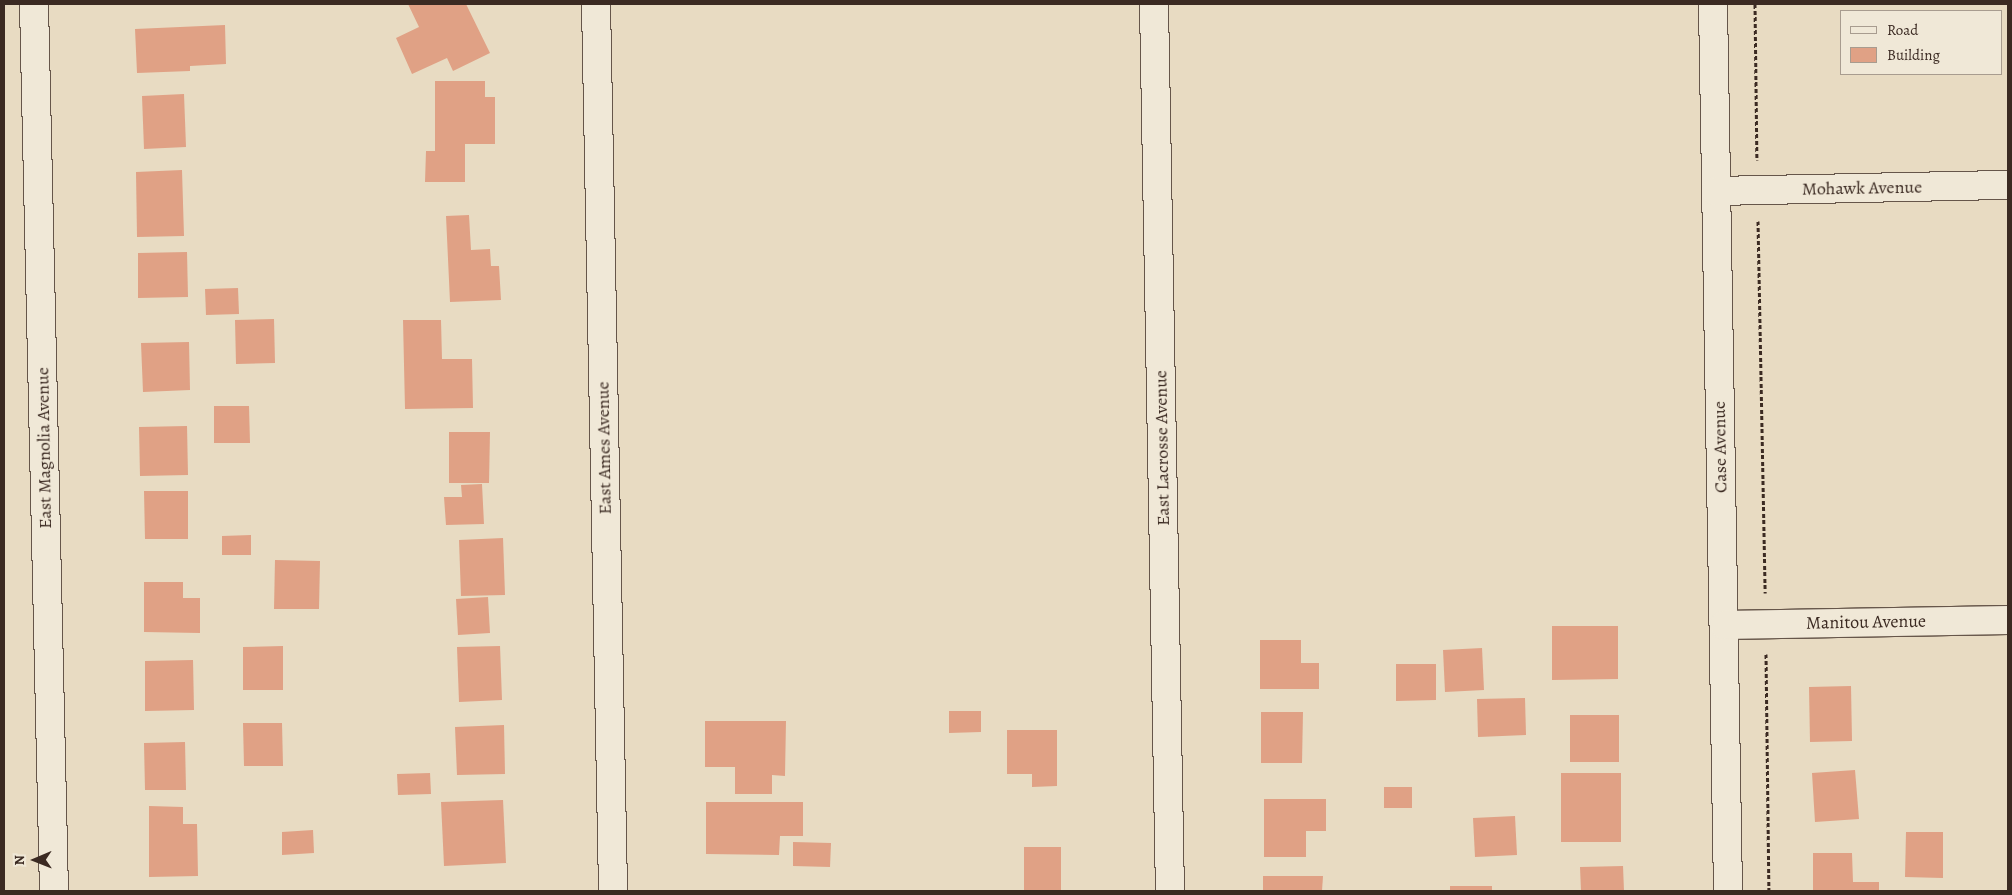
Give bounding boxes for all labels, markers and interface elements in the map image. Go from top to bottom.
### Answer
legend [1840,10,2002,75]
text: Road [1887,20,1918,40]
text: Building [1887,45,1940,65]
street label: Mohawk Avenue [1802,176,1922,200]
street label: East Magnolia Avenue [32,367,56,529]
street label: East Lacrosse Avenue [1150,370,1174,526]
street label: East Ames Avenue [592,381,616,515]
street label: Case Avenue [1708,401,1732,493]
street label: Manitou Avenue [1806,610,1926,634]
north arrow [10,835,60,885]
text: N [10,855,29,866]

